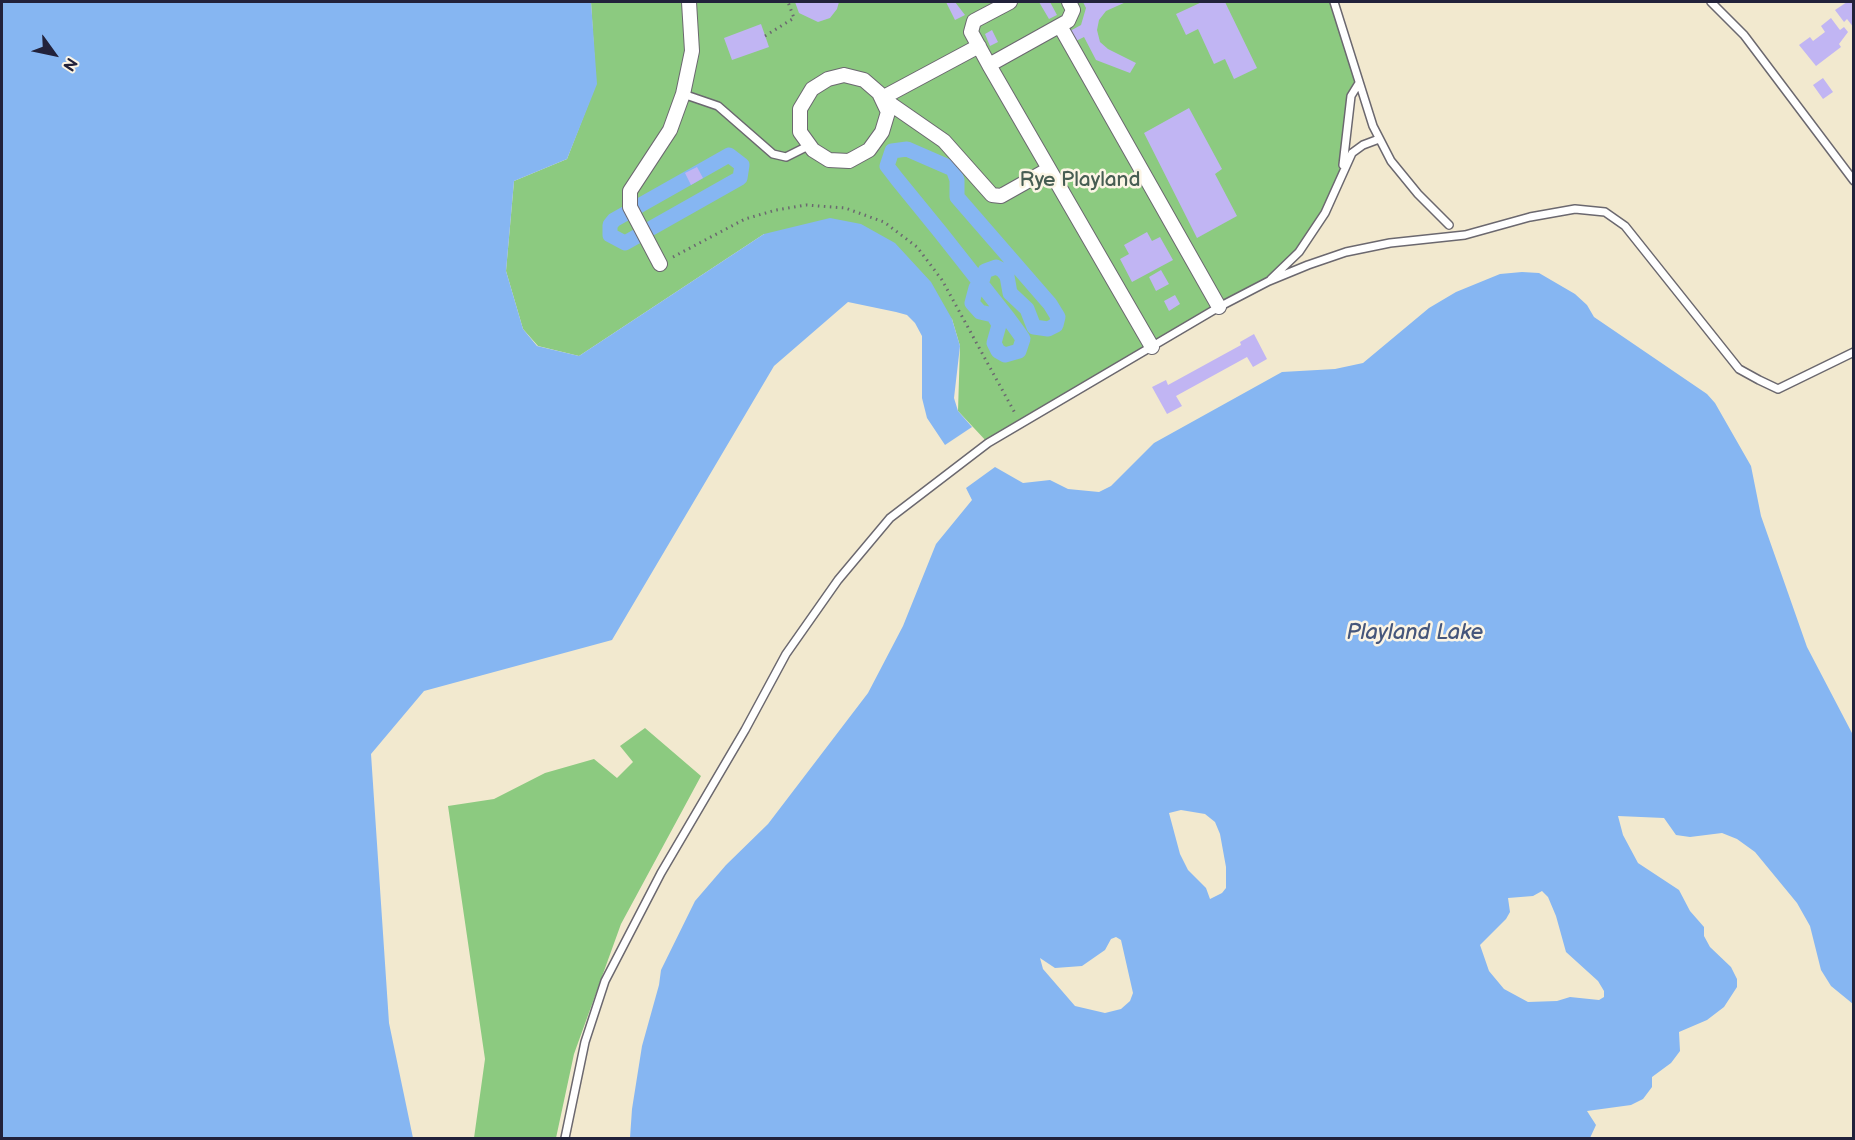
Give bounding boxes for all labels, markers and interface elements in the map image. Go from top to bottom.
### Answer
north arrow [24,24,84,84]
text: N [58,54,81,74]
park label: Rye Playland [1020,168,1140,194]
water label: Playland Lake [1347,620,1483,646]

